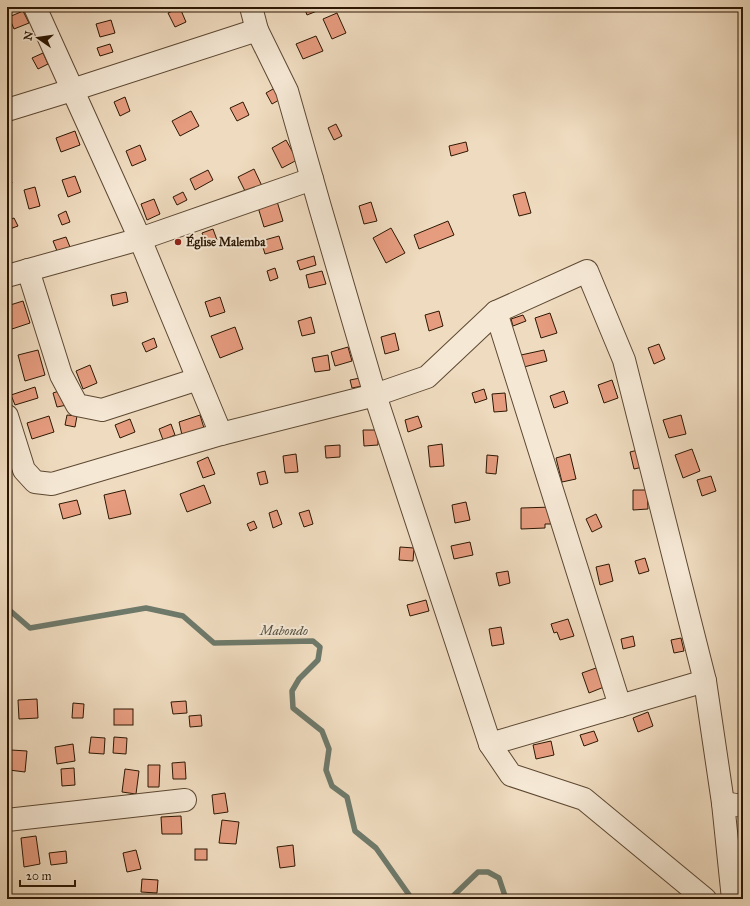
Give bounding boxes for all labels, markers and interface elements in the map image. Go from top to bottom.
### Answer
north arrow [18,18,58,58]
text: N [21,29,36,42]
place label: Église Malemba [186,233,266,250]
marker: Église Malemba [173,237,183,247]
water label: Mabondo [258,623,308,639]
scale bar [20,862,75,888]
text: 20 m [26,869,52,883]

